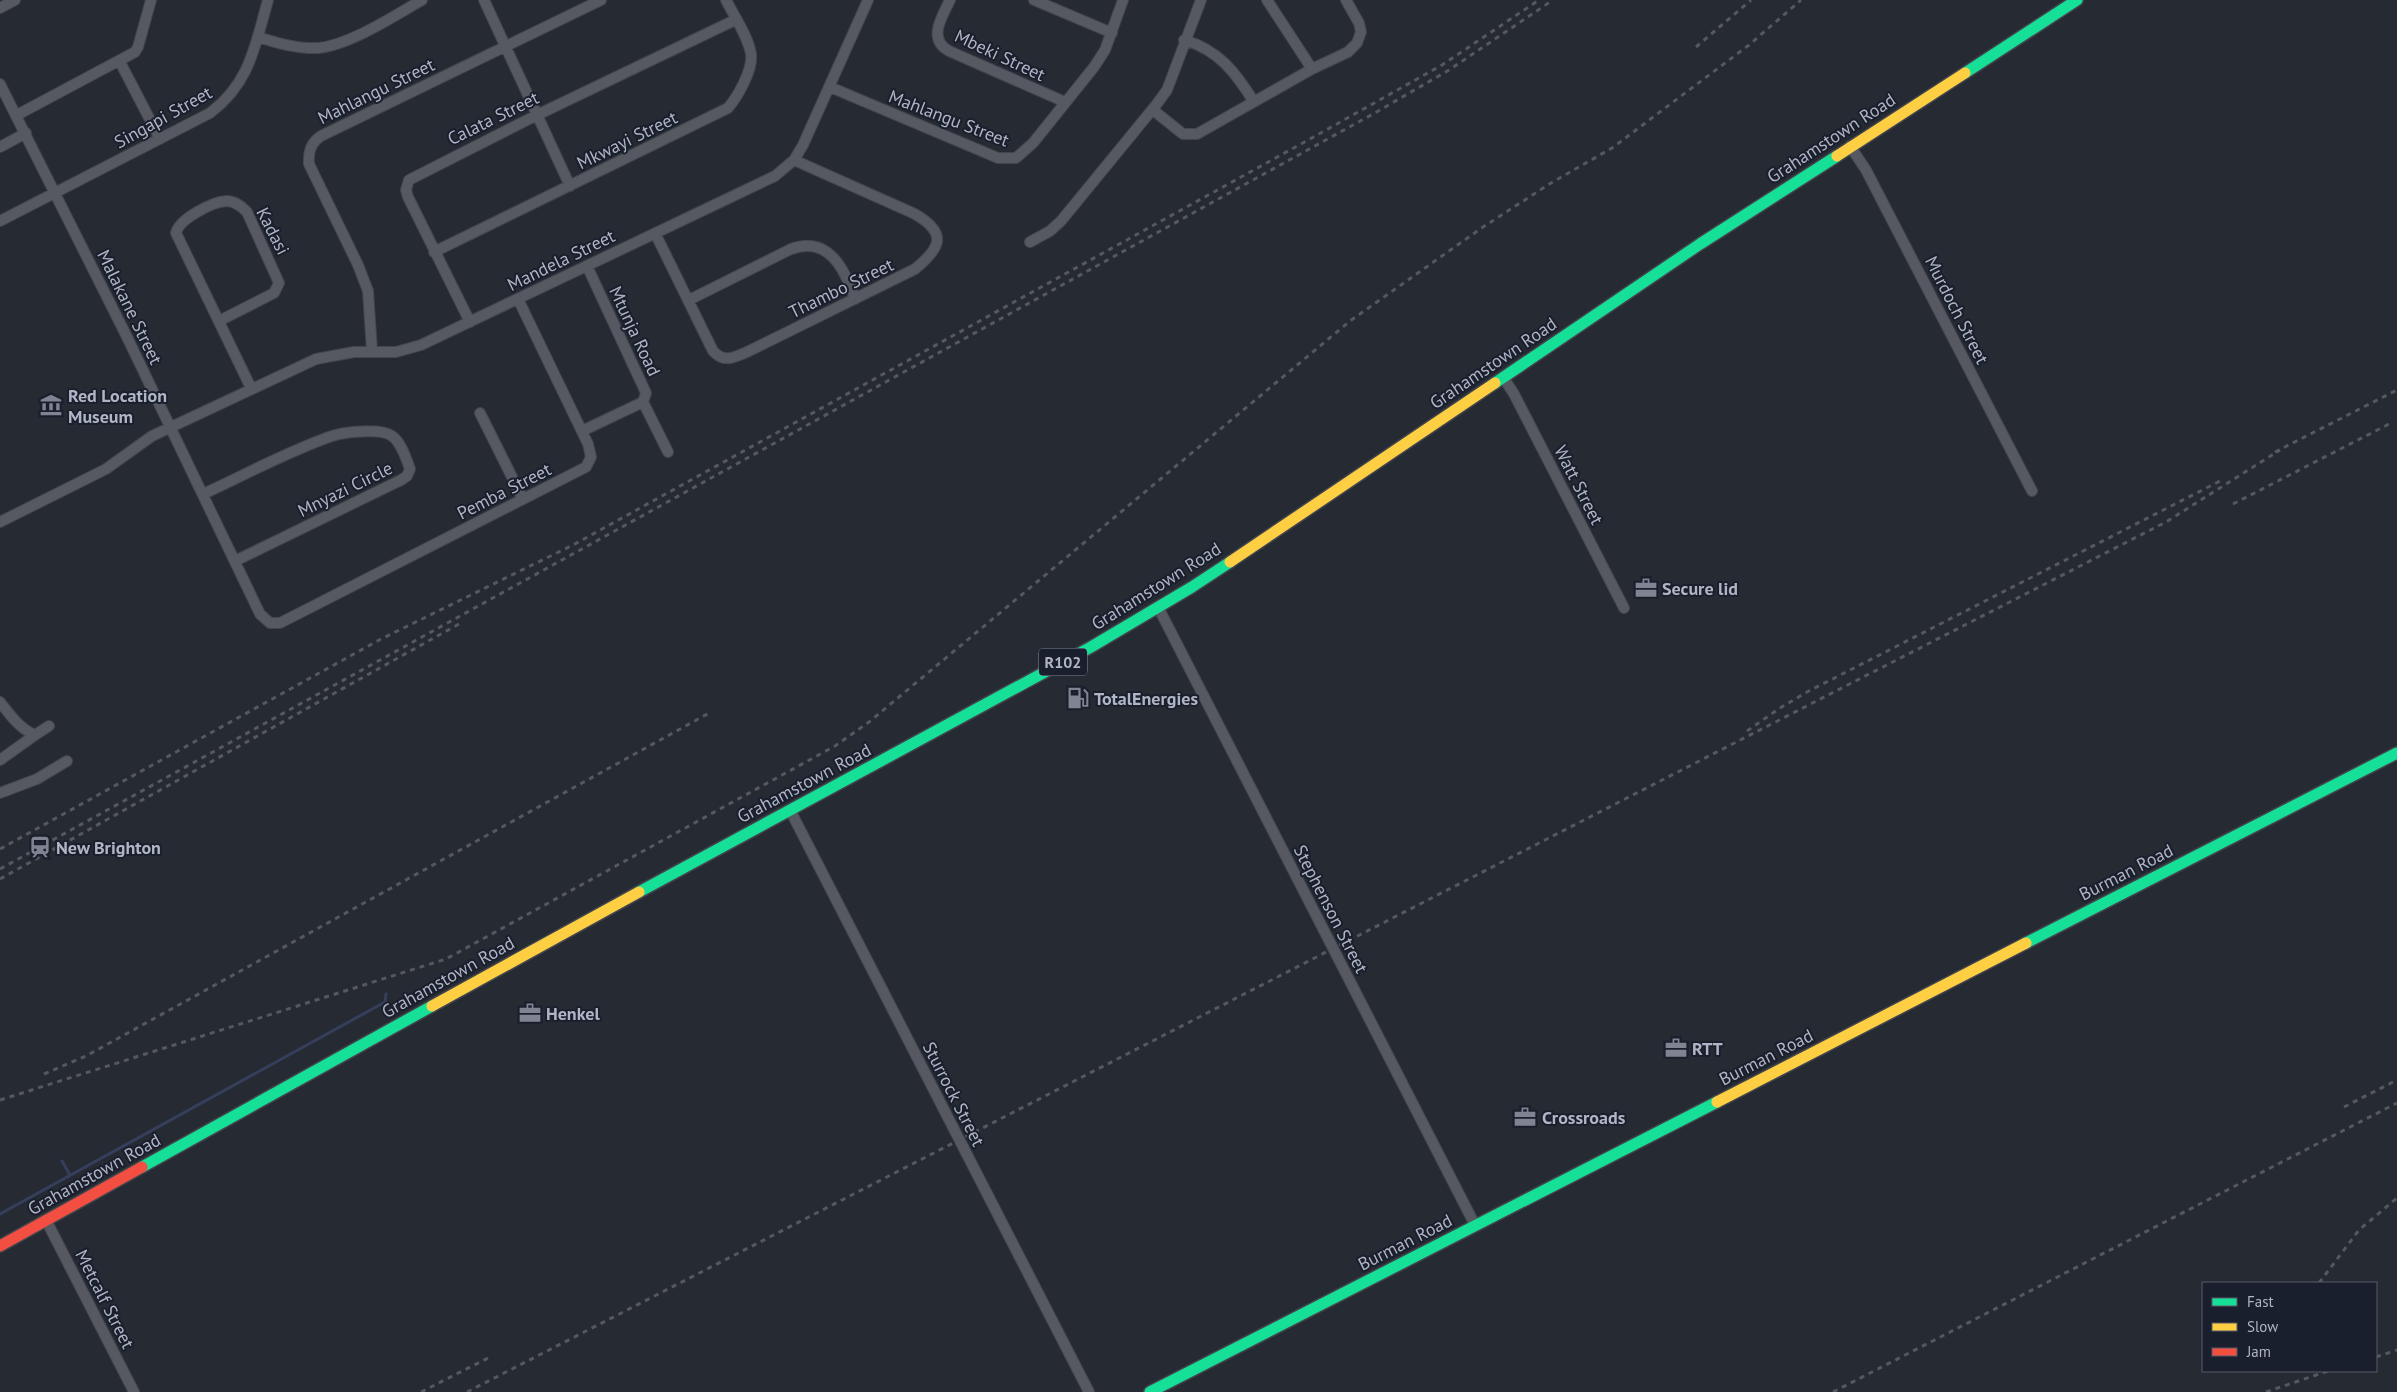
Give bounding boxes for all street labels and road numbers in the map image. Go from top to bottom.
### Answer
street label: Mbeki Street [951,24,1049,86]
street label: Mahlangu Street [314,53,438,129]
street label: Singapi Street [110,81,216,153]
street label: Mahlangu Street [886,84,1012,152]
street label: Calata Street [444,86,542,150]
street label: Grahamstown Road [1763,88,1899,188]
street label: Mkwayi Street [573,106,681,174]
street label: Kadasi [251,203,295,259]
street label: Mandela Street [503,224,619,296]
street label: Malakane Street [92,246,168,368]
street label: Murdoch Street [1920,252,1994,368]
street label: Thambo Street [785,253,897,323]
street label: Mtunja Road [604,282,666,380]
street label: Grahamstown Road [1425,312,1561,414]
street label: Watt Street [1549,441,1609,529]
street label: Mnyazi Circle [294,456,396,522]
street label: Pemba Street [453,457,555,525]
street label: Grahamstown Road [1087,537,1225,635]
road number: R102 [1039,649,1087,676]
street label: Grahamstown Road [733,738,875,828]
street label: Burman Road [2075,838,2177,906]
street label: Stephenson Street [1289,841,1373,977]
street label: Grahamstown Road [378,931,518,1023]
street label: Burman Road [1715,1023,1817,1091]
street label: Sturrock Street [918,1038,990,1150]
street label: Grahamstown Road [24,1128,164,1220]
street label: Burman Road [1354,1208,1456,1276]
street label: Metcalf Street [70,1246,140,1352]

